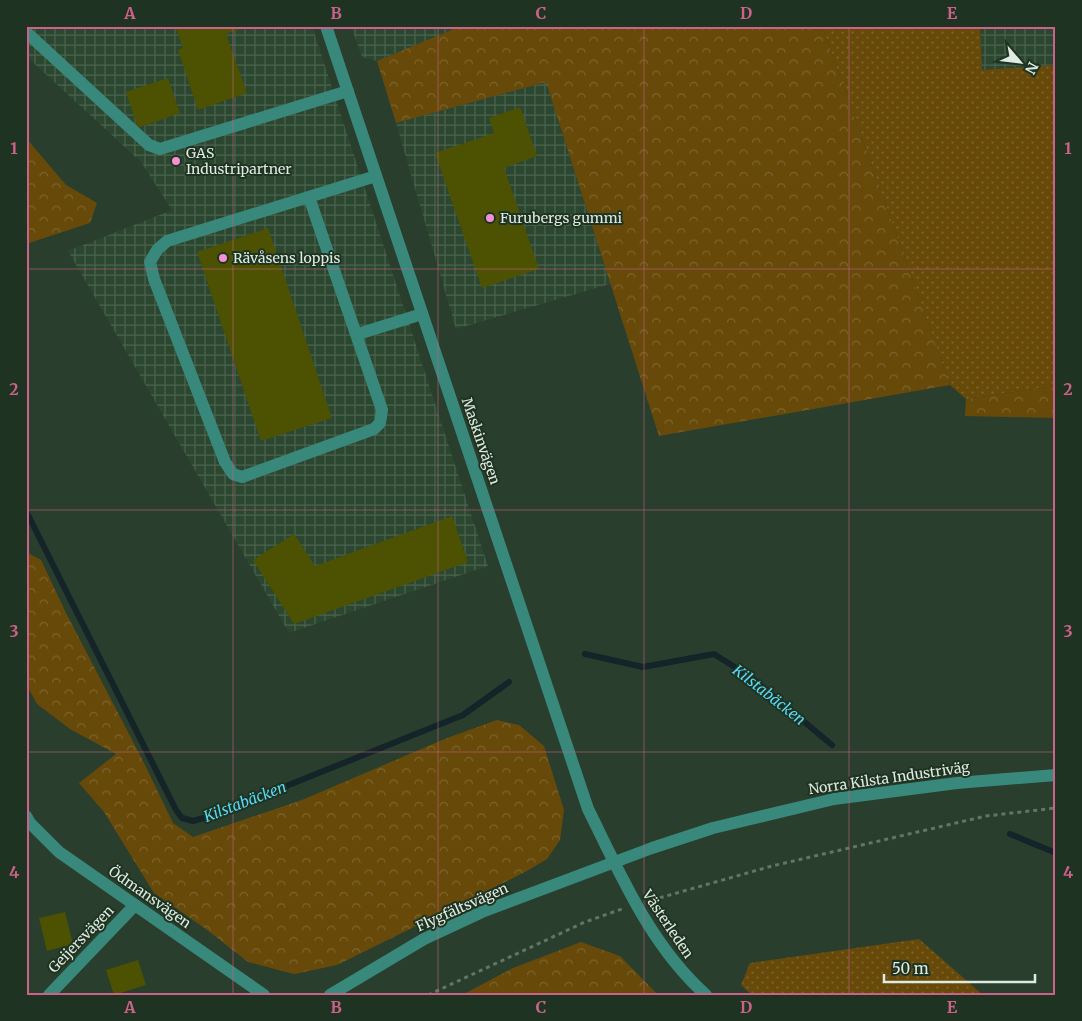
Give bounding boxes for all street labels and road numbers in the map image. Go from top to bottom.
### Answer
street label: Maskinvägen [458,395,504,487]
street label: Norra Kilsta Industriväg [807,758,971,798]
street label: Ödmansvägen [105,862,195,932]
street label: Flygfältsvägen [413,879,511,935]
street label: Västerleden [638,885,698,962]
street label: Geijersvägen [44,902,118,976]

